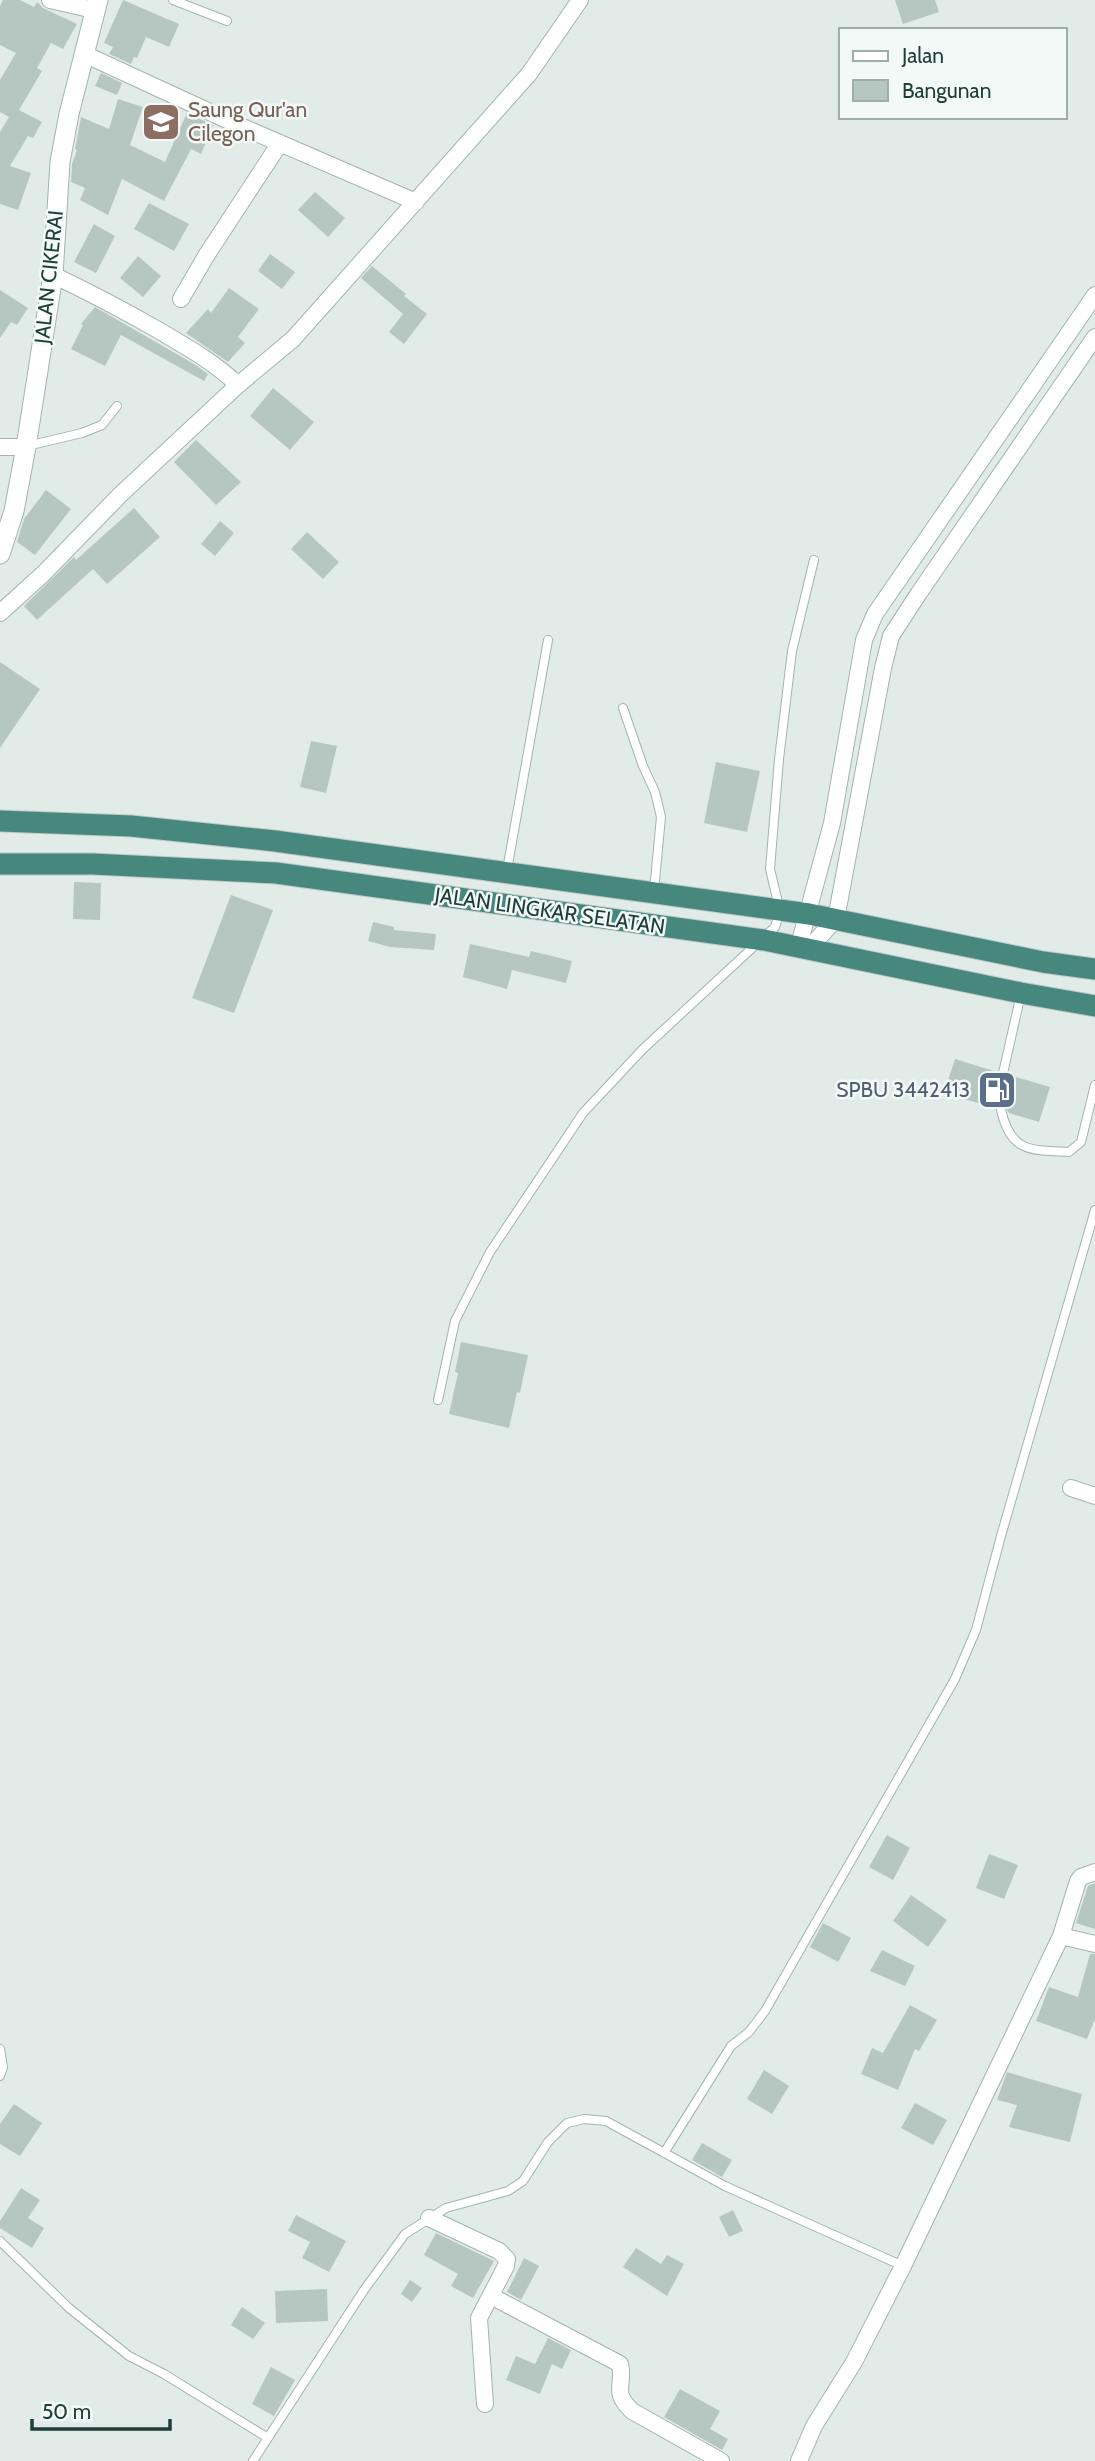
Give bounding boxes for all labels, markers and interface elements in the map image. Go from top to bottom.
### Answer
legend [839,28,1067,119]
text: Jalan [901,43,944,68]
text: Bangunan [902,78,991,103]
place label: Saung Qur'an Cilegon [188,97,307,146]
school or university icon: Saung Qur'an Cilegon [140,101,182,143]
street label: JALAN CIKERAI [29,209,68,346]
street label: JALAN LINGKAR SELATAN [432,882,667,939]
fuel station icon: SPBU 3442413 [976,1069,1018,1111]
place label: SPBU 3442413 [836,1077,970,1102]
scale bar [32,2388,170,2432]
text: 50 m [42,2399,91,2424]

